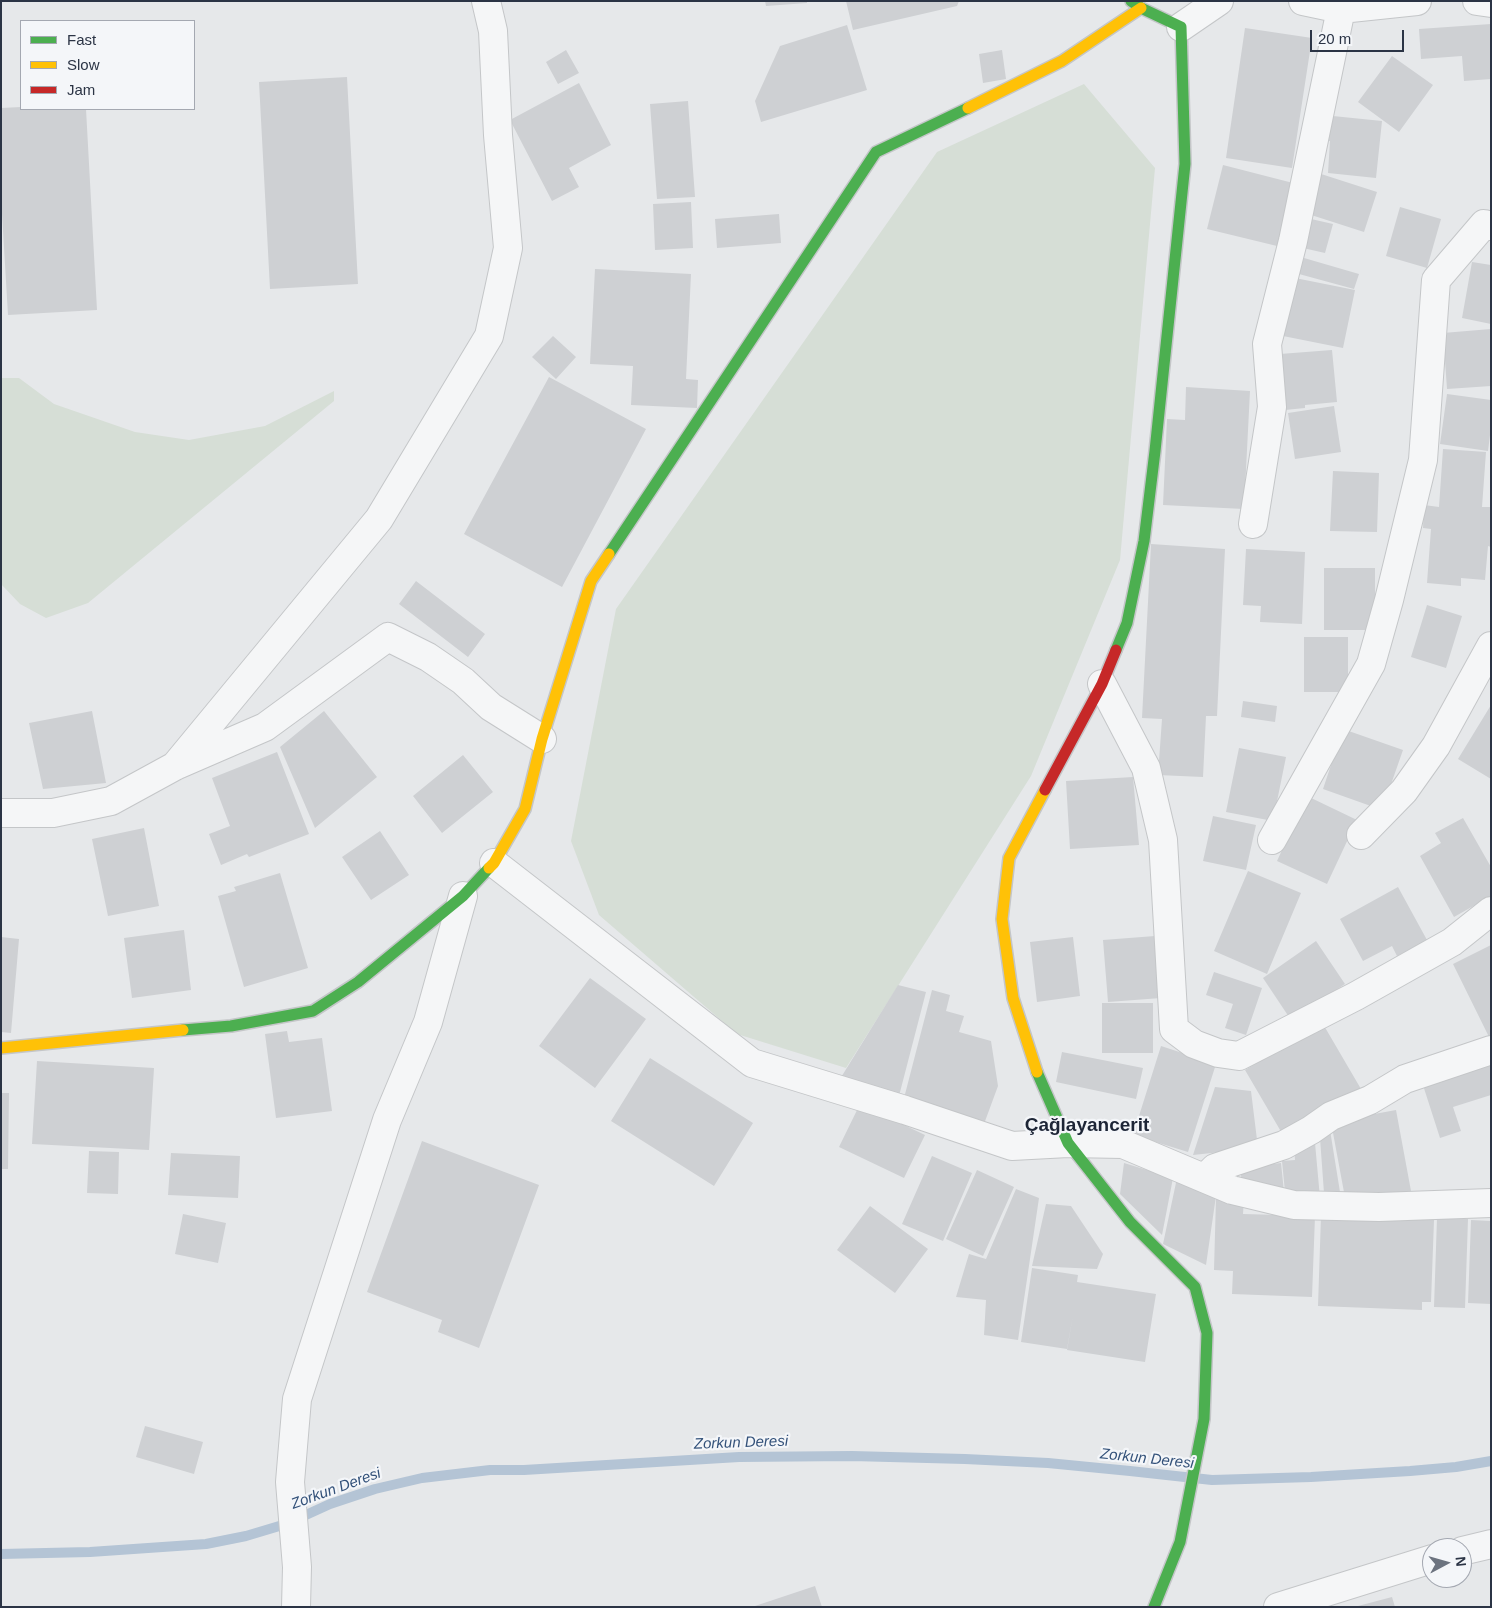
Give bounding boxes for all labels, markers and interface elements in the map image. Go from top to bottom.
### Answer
legend [20,20,195,110]
scale bar [1312,20,1406,52]
text: 20 m [1318,30,1351,47]
text: Fast [67,31,96,48]
text: Slow [67,56,100,73]
text: Jam [67,81,95,98]
district label: Çağlayancerit [1025,1115,1149,1137]
water label: Zorkun Deresi [694,1432,788,1454]
water label: Zorkun Deresi [1099,1445,1195,1473]
water label: Zorkun Deresi [289,1464,383,1514]
north arrow [1422,1538,1472,1588]
text: N [1452,1556,1469,1567]

